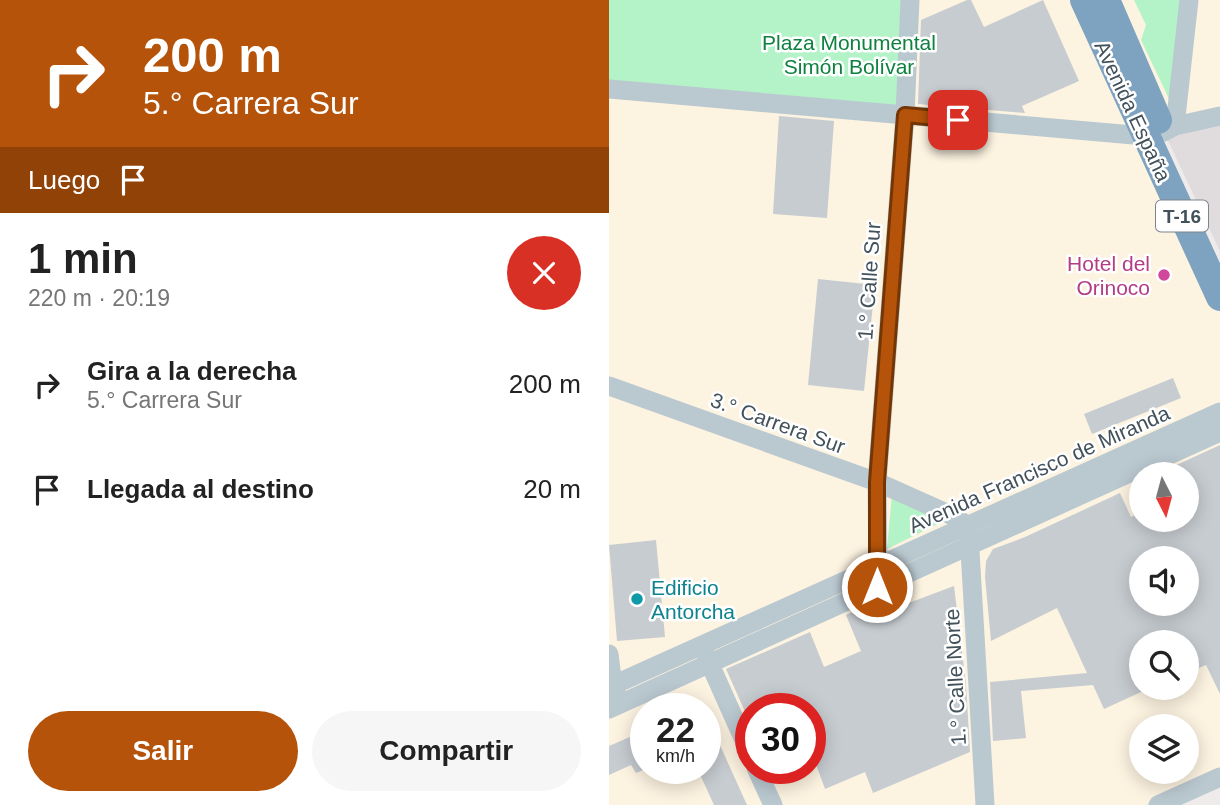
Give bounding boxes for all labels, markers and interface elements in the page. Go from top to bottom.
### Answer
icon: right [28,28,119,119]
text: 200 m [143,28,282,82]
park label: Plaza Monumental Simón Bolívar [762,31,936,78]
street label: Avenida España [1090,37,1176,185]
text: 5.° Carrera Sur [143,85,359,121]
pin [928,90,988,150]
icon: arrive [939,101,977,139]
icon: arrive [114,161,152,199]
text: Luego [28,165,100,195]
road number: T-16 [1156,200,1208,232]
street label: 1.° Calle Sur [853,221,885,341]
text: 1 min [28,235,138,282]
button: close [507,236,581,310]
place label: Hotel del Orinoco [1067,252,1150,299]
marker: Hotel del Orinoco [1156,267,1172,283]
text: 220 m · 20:19 [28,285,170,311]
text: Gira a la derecha [87,356,297,386]
icon: right [28,366,66,404]
text: 200 m [509,369,581,399]
text: 5.° Carrera Sur [87,387,242,413]
street label: 3.° Carrera Sur [708,388,848,458]
street label: Avenida Francisco de Miranda [905,401,1173,537]
north arrow [1129,462,1199,532]
map controls [1129,462,1199,784]
icon: arrive [28,471,66,509]
text: Llegada al destino [87,474,314,504]
text: 20 m [523,474,581,504]
button: sound [1129,546,1199,616]
position arrow [840,550,914,624]
place label: Edificio Antorcha [651,576,735,623]
marker: Edificio Antorcha [629,591,645,607]
street label: 1.° Calle Norte [940,608,970,746]
button: search [1129,630,1199,700]
speed limit sign: 30 [735,693,826,784]
text: 22 [656,710,695,749]
button: Salir [28,711,298,791]
button: Compartir [312,711,581,791]
button: layers [1129,714,1199,784]
text: km/h [656,746,695,766]

